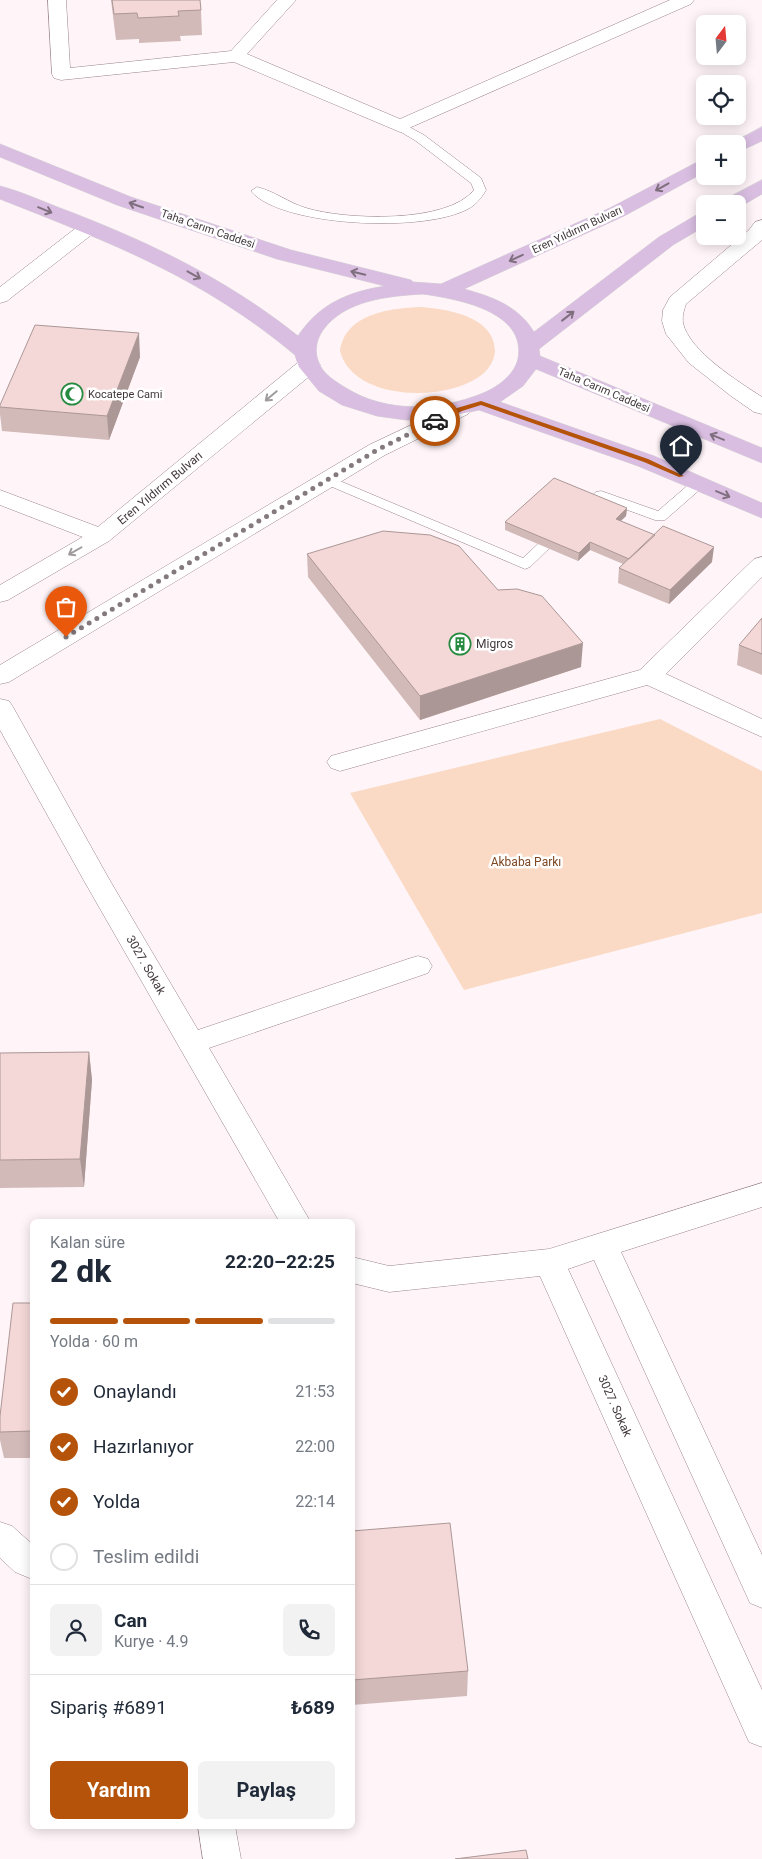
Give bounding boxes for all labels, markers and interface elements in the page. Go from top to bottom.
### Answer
north arrow [696,15,746,65]
map controls [696,15,746,245]
button: locate [696,75,746,125]
button: + [696,135,746,185]
one-way arrow [655,182,670,192]
button: − [696,195,746,245]
one-way arrow [129,200,145,209]
street label: Eren Yıldırım Bulvarı [530,203,624,257]
one-way arrow [37,206,52,216]
street label: Taha Carım Caddesi [159,207,257,251]
one-way arrow [509,254,524,263]
one-way arrow [351,268,367,277]
one-way arrow [186,271,201,280]
one-way arrow [561,311,574,322]
street label: Taha Carım Caddesi [556,365,652,415]
mosque icon: Kocatepe Cami [60,382,84,406]
place label: Kocatepe Cami [88,388,162,401]
one-way arrow [265,390,278,401]
courier [410,396,460,446]
icon: car [421,407,449,435]
pin [660,425,702,476]
icon: home [667,432,695,460]
one-way arrow [710,432,725,441]
street label: Eren Yıldırım Bulvarı [115,448,205,528]
one-way arrow [715,489,730,499]
one-way arrow [68,546,83,556]
pin [45,586,87,637]
icon: bag [52,593,80,621]
building icon: Migros [448,632,472,656]
place label: Migros [476,637,513,651]
park label: Akbaba Parkı [491,855,561,869]
street label: 3027. Sokak [123,933,169,998]
text: Kalan süre [50,1233,125,1252]
text: 22:20–22:25 [225,1250,335,1273]
text: 2 dk [50,1252,111,1290]
text: Yolda · 60 m [50,1332,138,1351]
street label: 3027. Sokak [595,1373,635,1440]
icon: check [50,1378,78,1406]
text: Onaylandı [93,1380,177,1403]
text: 21:53 [295,1382,335,1401]
icon: check [50,1433,78,1461]
text: Hazırlanıyor [93,1435,194,1458]
text: 22:00 [295,1437,335,1456]
icon: check [50,1488,78,1516]
text: Yolda [93,1490,140,1513]
text: 22:14 [295,1492,335,1511]
text: Teslim edildi [93,1545,199,1568]
button: person [50,1604,102,1656]
button: phone [283,1604,335,1656]
text: Can [114,1609,147,1632]
text: Kurye · 4.9 [114,1632,189,1651]
text: Sipariş #6891 [50,1696,167,1719]
text: ₺689 [291,1696,335,1719]
button: Yardım [50,1761,188,1819]
button: Paylaş [198,1761,335,1819]

